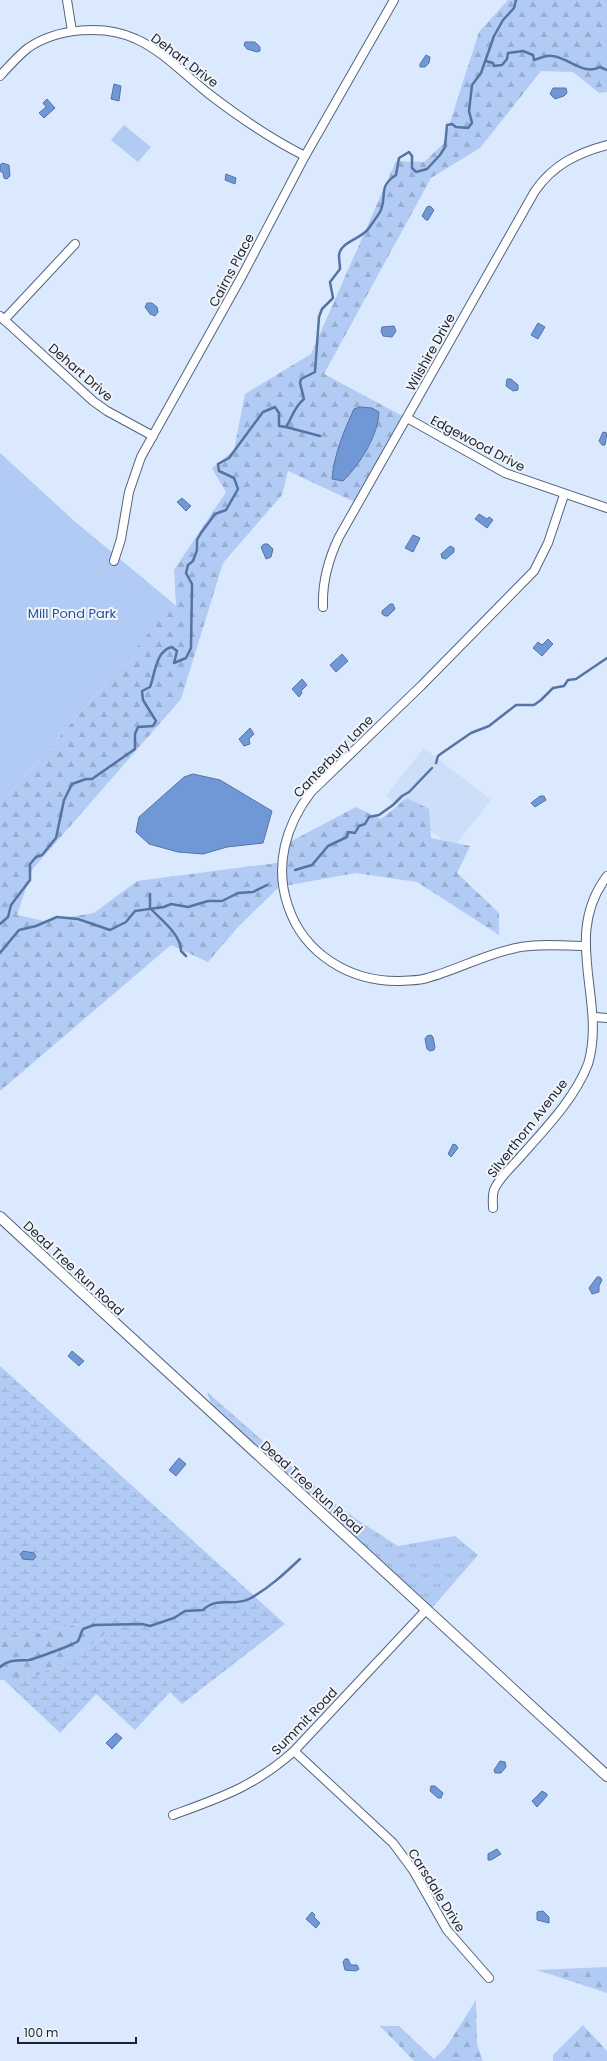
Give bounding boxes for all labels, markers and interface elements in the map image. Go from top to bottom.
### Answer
street label: Dehart Drive [147,29,222,92]
street label: Cairns Place [204,230,259,310]
street label: Wilshire Drive [401,310,460,395]
street label: Dehart Drive [44,339,117,406]
street label: Edgewood Drive [427,411,528,476]
park label: Mill Pond Park [28,604,117,623]
street label: Canterbury Lane [289,711,378,802]
street label: Silverthorn Avenue [483,1075,572,1182]
street label: Dead Tree Run Road [19,1217,128,1320]
street label: Dead Tree Run Road [256,1436,367,1538]
street label: Summit Road [267,1683,342,1760]
street label: Carsdale Drive [403,1845,470,1936]
scale bar [18,2019,136,2045]
text: 100 m [24,2024,58,2041]

